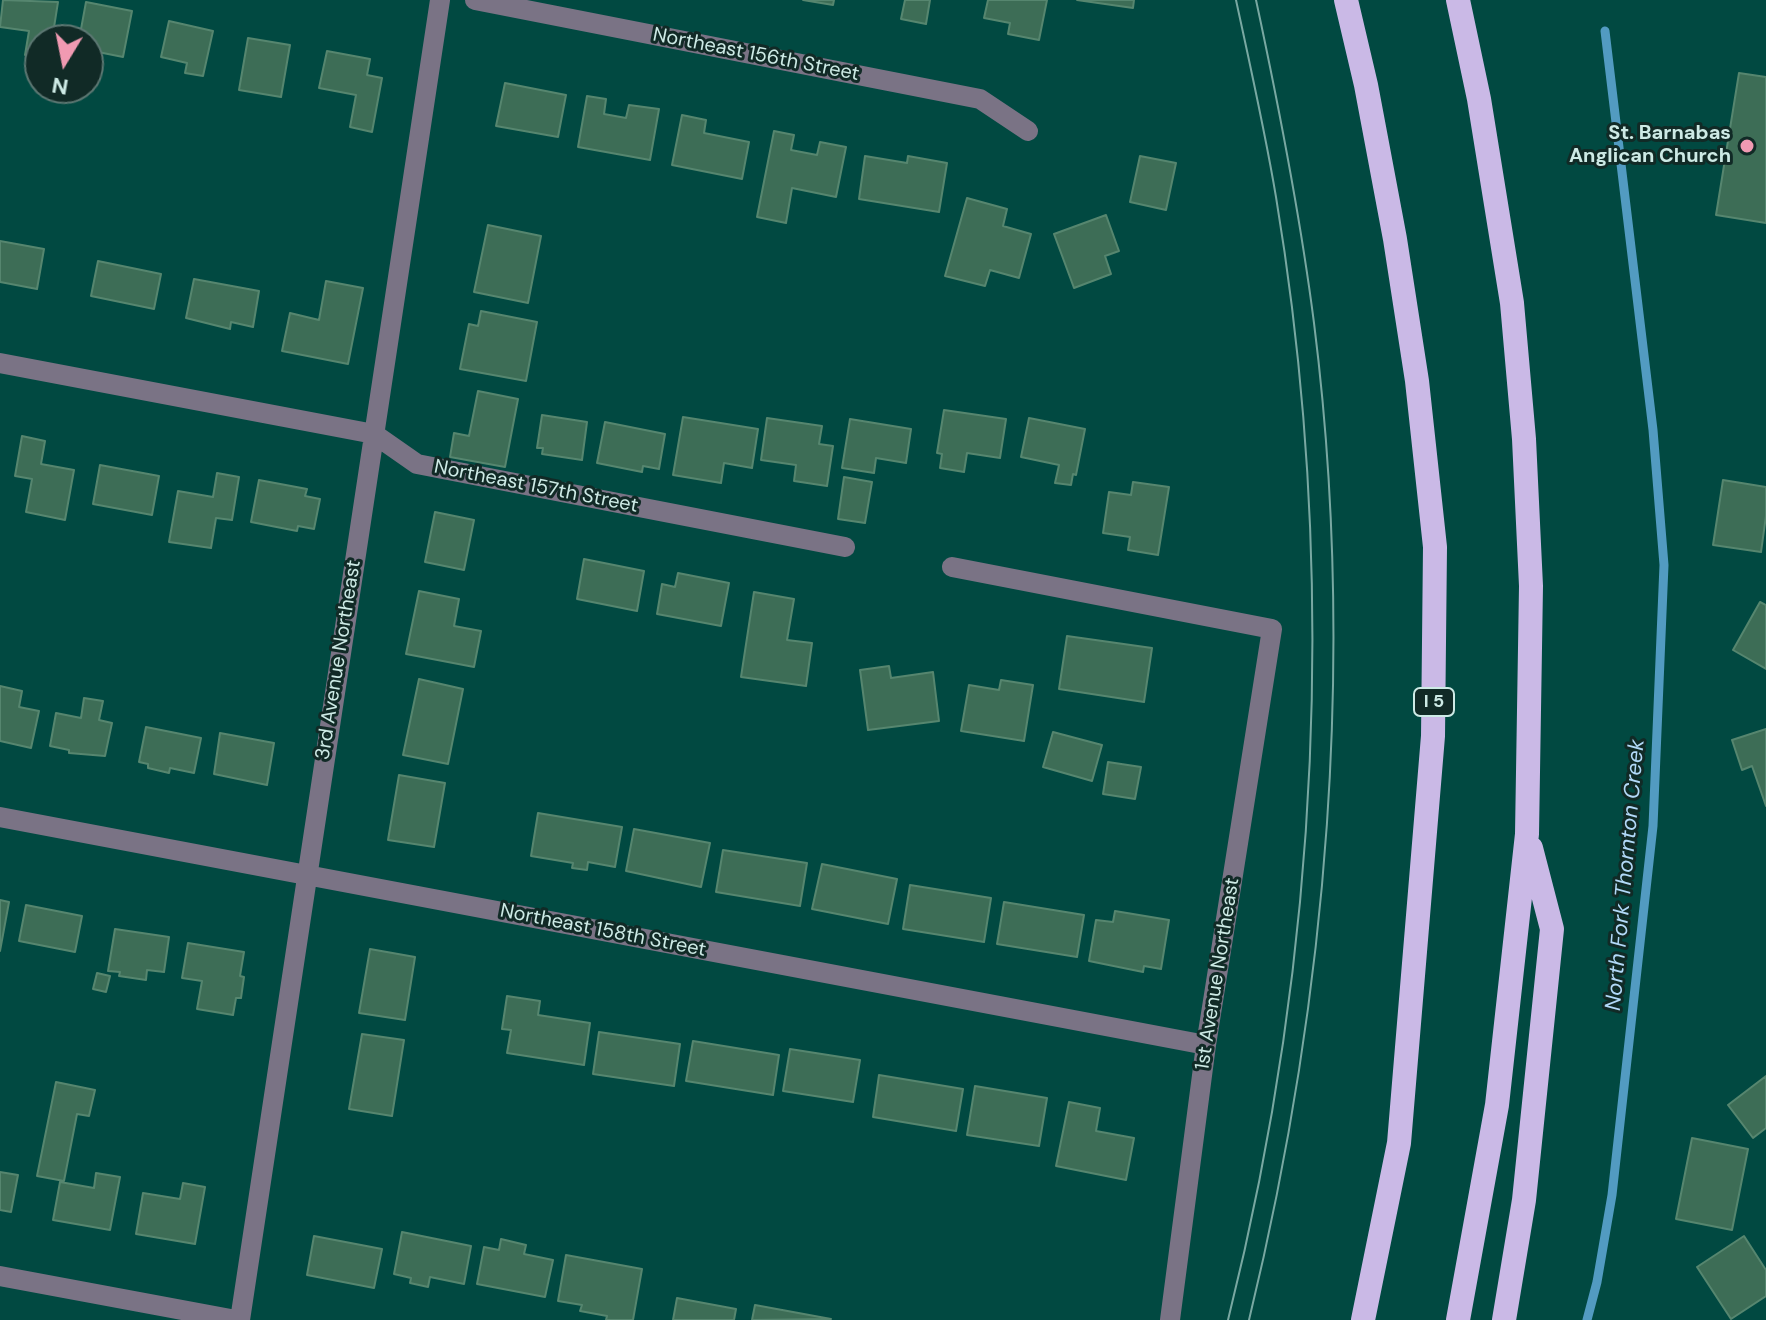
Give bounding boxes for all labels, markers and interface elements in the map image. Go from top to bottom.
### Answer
street label: Northeast 156th Street [651,23,861,87]
north arrow [24,24,104,104]
text: N [50,70,71,102]
place label: St. Barnabas Anglican Church [1569,122,1731,169]
marker: St. Barnabas Anglican Church [1738,137,1756,155]
street label: Northeast 157th Street [432,455,640,519]
street label: 3rd Avenue Northeast [311,558,367,762]
road number: I 5 [1414,688,1454,716]
water label: North Fork Thornton Creek [1601,738,1651,1012]
street label: 1st Avenue Northeast [1191,876,1245,1072]
street label: Northeast 158th Street [498,899,708,963]

